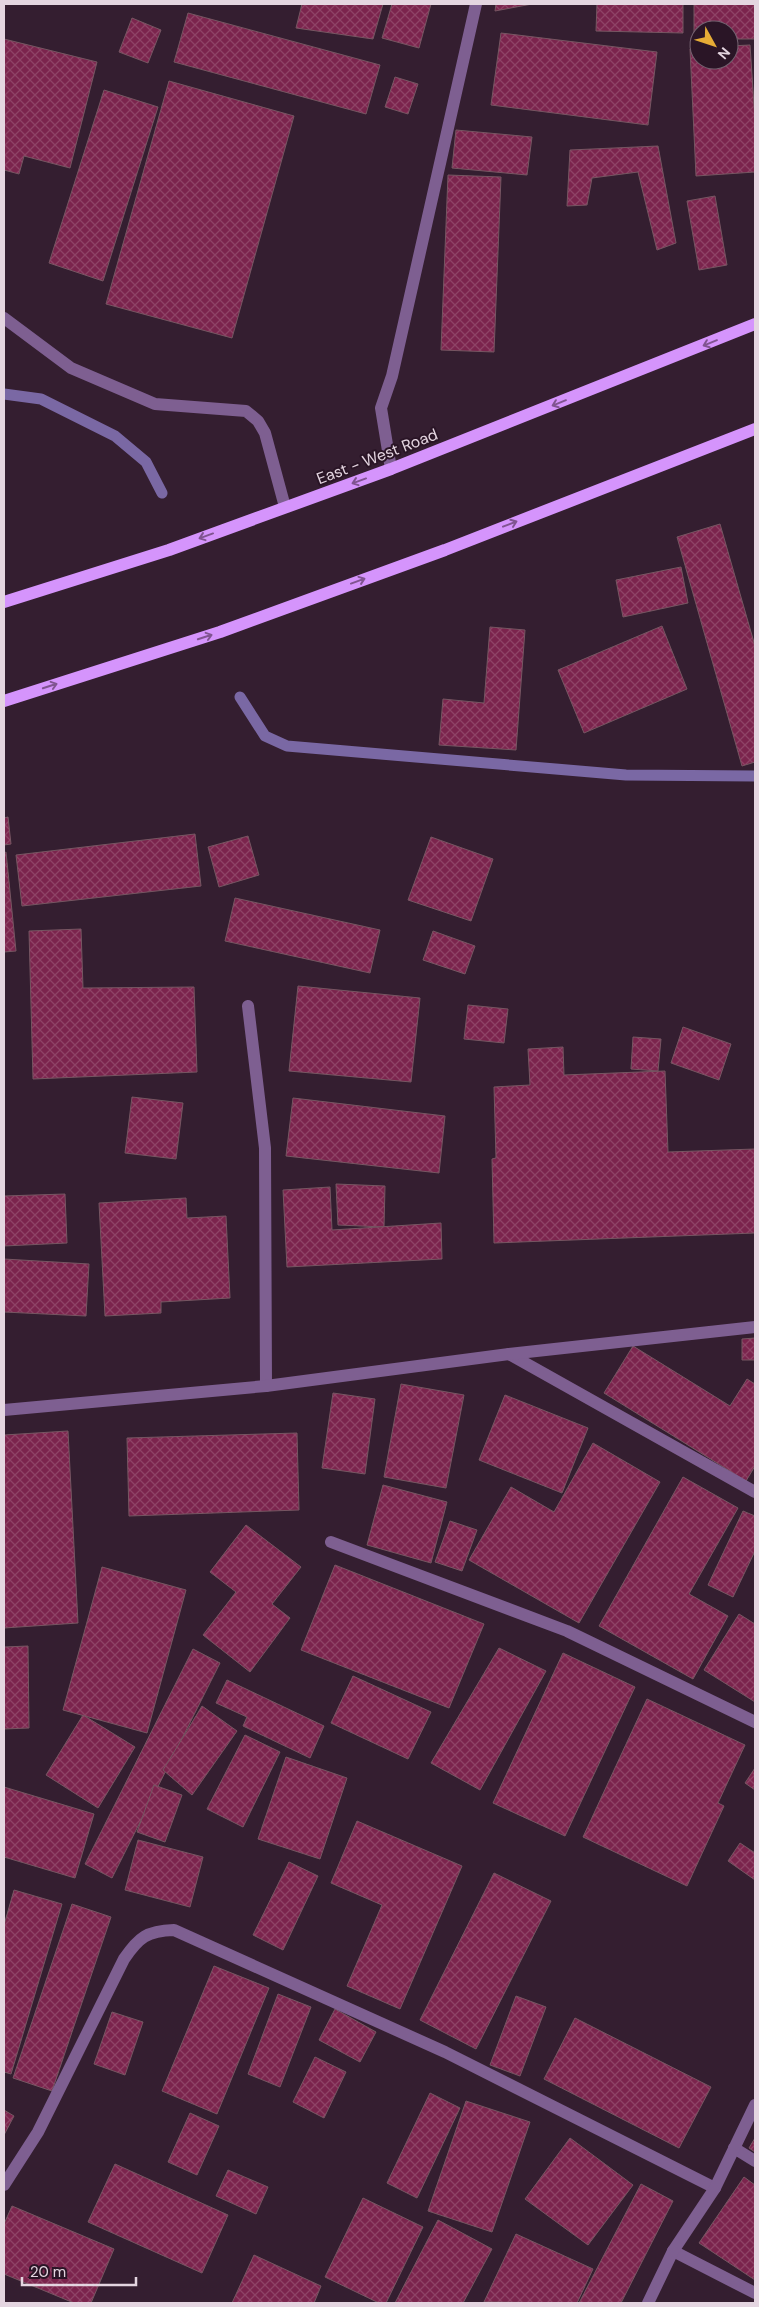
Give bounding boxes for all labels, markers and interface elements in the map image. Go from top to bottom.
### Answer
north arrow [689,20,739,70]
text: N [714,44,734,63]
one-way arrow [703,338,718,348]
one-way arrow [552,398,567,408]
street label: East - West Road [314,424,441,489]
one-way arrow [351,476,367,486]
one-way arrow [502,519,517,528]
one-way arrow [199,532,214,541]
one-way arrow [350,576,365,586]
one-way arrow [197,631,213,641]
one-way arrow [42,681,58,690]
scale bar [22,2254,136,2286]
text: 20 m [30,2262,66,2282]

